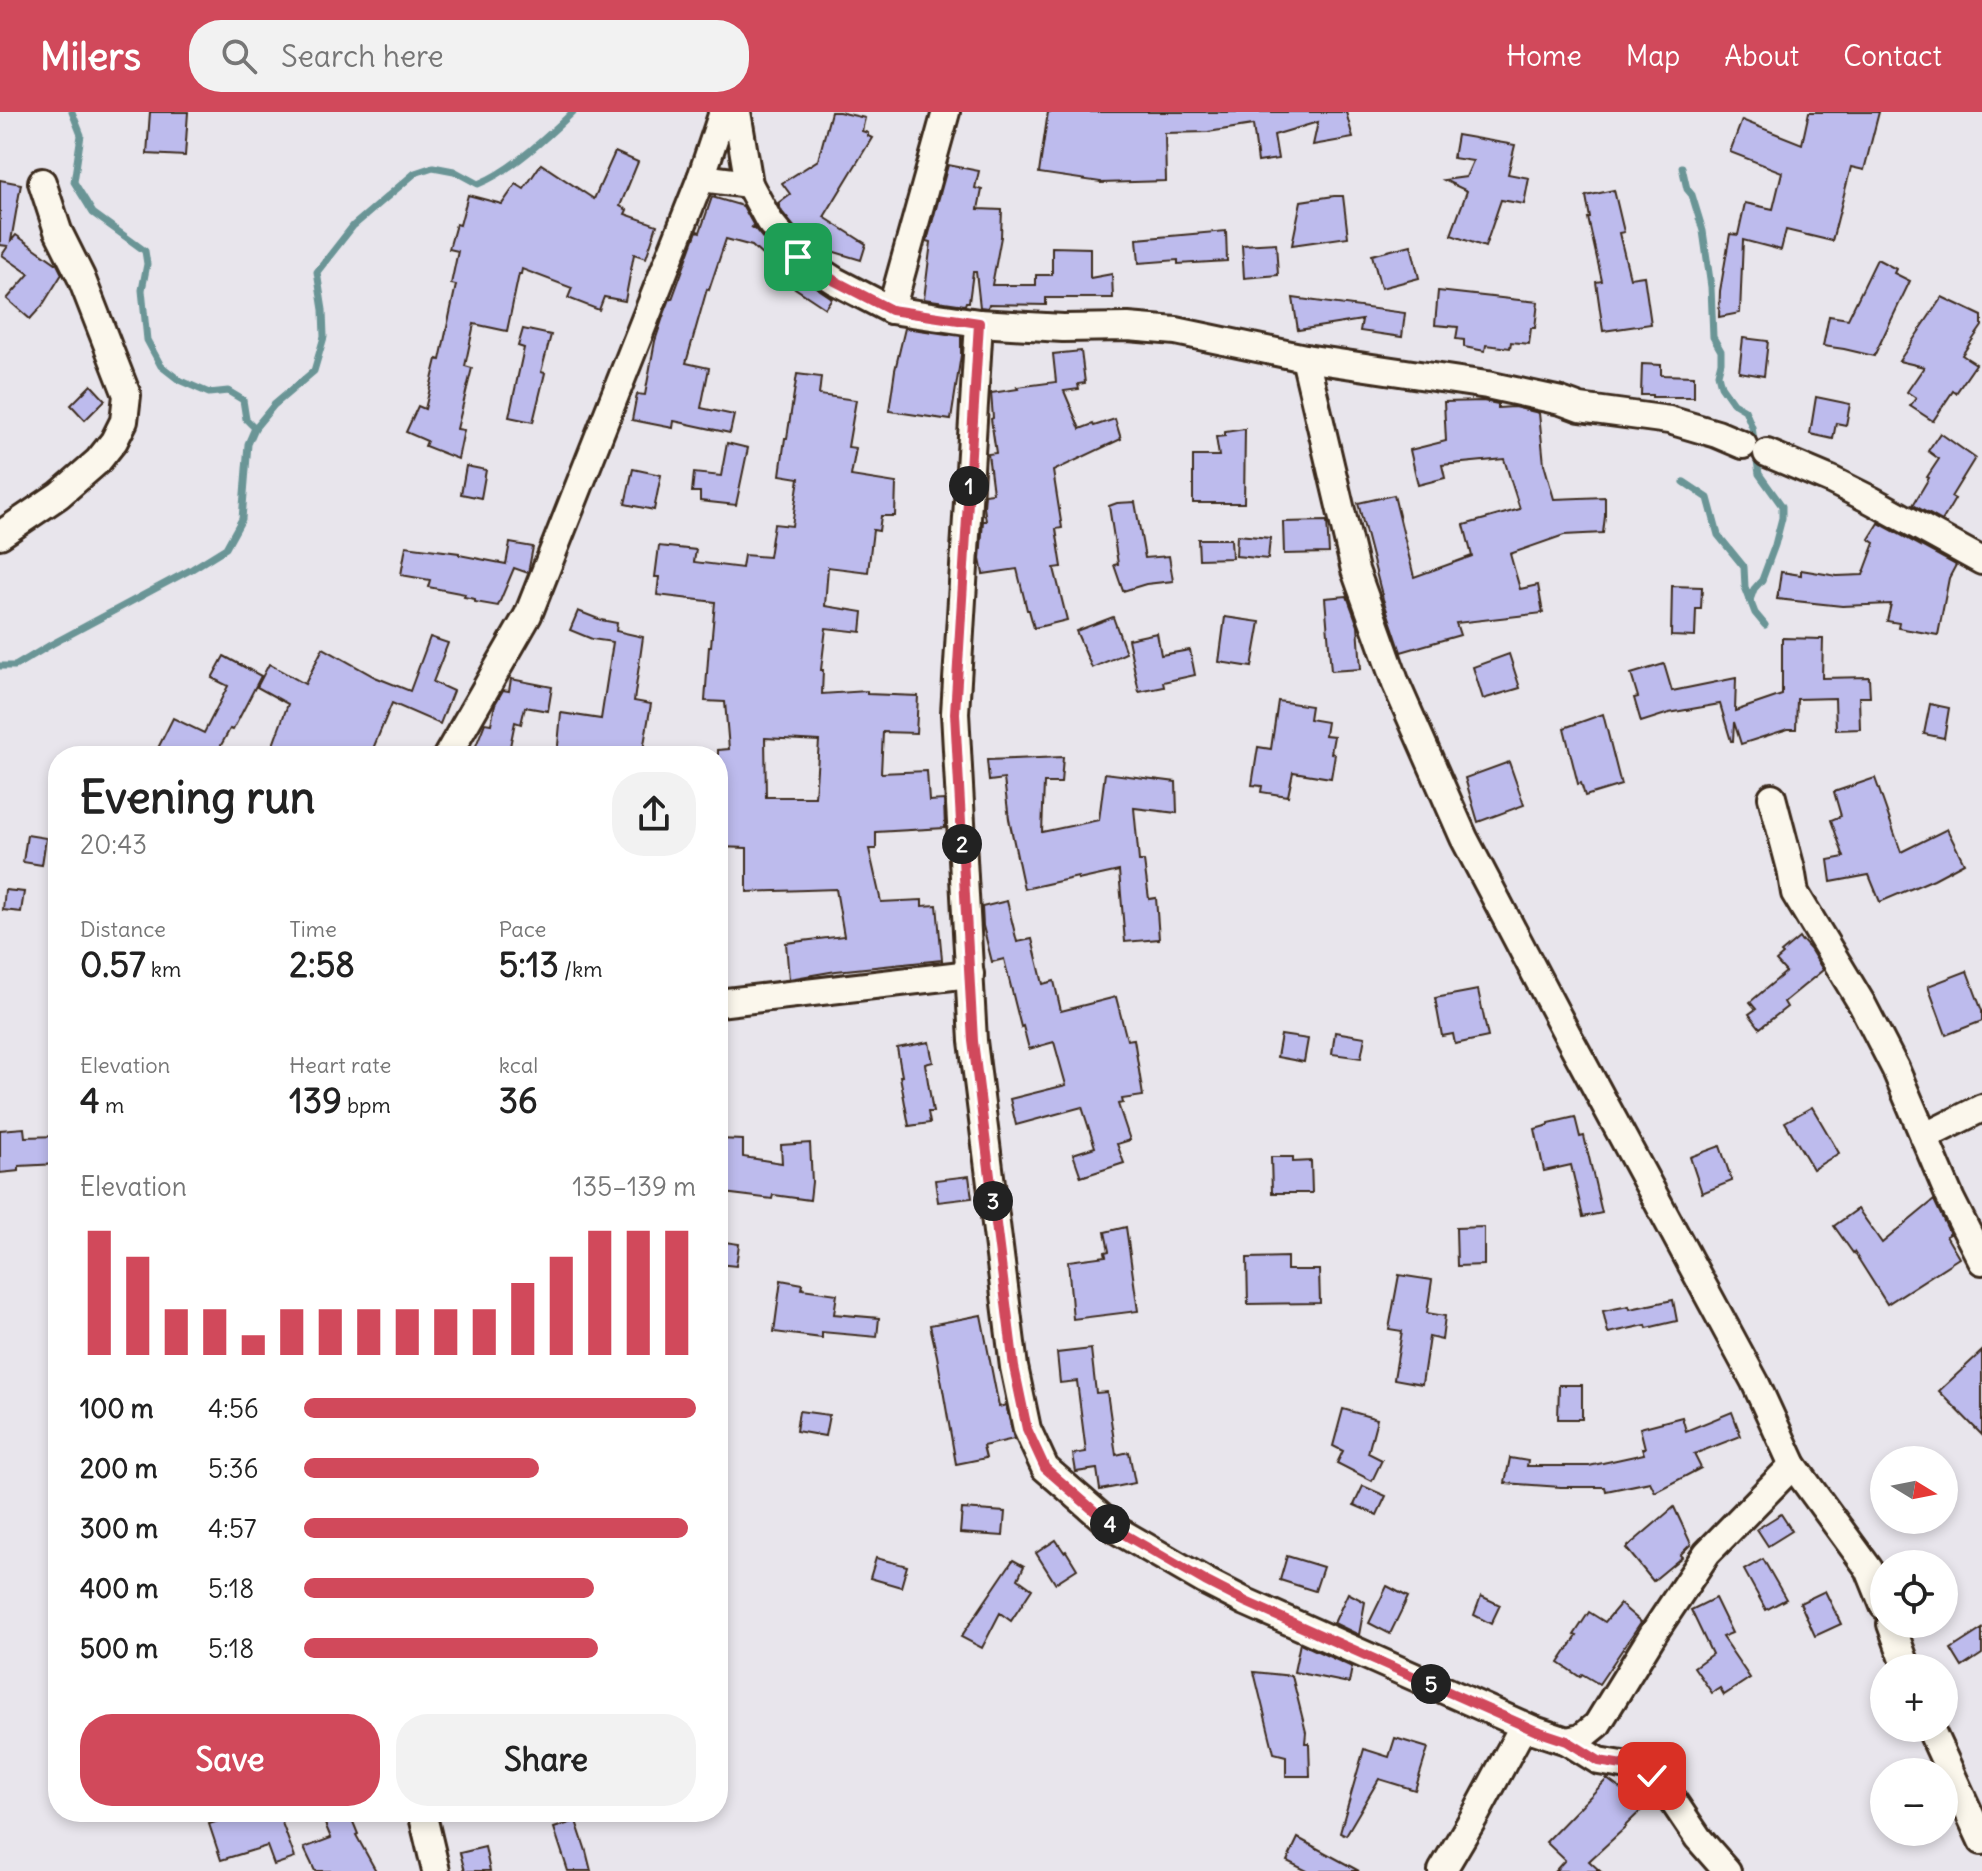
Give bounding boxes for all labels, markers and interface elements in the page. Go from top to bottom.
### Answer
search box [189,20,749,92]
text: Milers [40,33,141,80]
icon: search [217,34,261,78]
text: Search here [281,37,444,75]
text: Home [1506,38,1582,74]
text: Map [1626,38,1680,74]
text: About [1724,38,1799,74]
text: Contact [1843,38,1942,74]
pin [764,223,832,291]
icon: arrive [776,235,820,279]
pin: 1 [949,466,989,506]
text: 1 [965,472,973,500]
text: Evening run [80,770,315,825]
button: share [612,772,696,856]
pin: 2 [942,824,982,864]
text: 20:43 [80,828,147,861]
text: 2 [956,830,968,858]
text: Distance [80,915,166,943]
text: Time [289,915,337,943]
text: Pace [499,915,546,943]
text: 0.57 [80,943,146,986]
text: 2:58 [289,943,355,986]
text: 5:13 [499,943,559,986]
text: km [146,955,181,983]
text: /km [559,955,602,983]
text: Elevation [80,1051,170,1079]
text: Heart rate [289,1051,391,1079]
text: kcal [499,1051,538,1079]
text: 4 [80,1079,100,1122]
text: 139 [289,1079,342,1122]
text: 36 [499,1079,538,1122]
text: m [100,1091,124,1119]
text: bpm [342,1091,391,1119]
text: Elevation [80,1170,187,1203]
text: 135–139 m [572,1170,696,1203]
pin: 3 [973,1181,1013,1221]
text: 3 [987,1187,999,1215]
text: 100 m [80,1392,154,1425]
text: 4:56 [208,1392,259,1425]
north arrow [1870,1446,1958,1534]
map controls [1870,1446,1958,1846]
text: 200 m [80,1452,157,1485]
text: 5:36 [208,1452,259,1485]
pin: 4 [1090,1504,1130,1544]
text: 4 [1104,1510,1116,1538]
text: 300 m [80,1512,158,1545]
text: 4:57 [208,1512,257,1545]
button: locate [1870,1550,1958,1638]
text: 400 m [80,1572,158,1605]
text: 5:18 [208,1572,254,1605]
text: 500 m [80,1632,158,1665]
text: 5:18 [208,1632,254,1665]
button: + [1870,1654,1958,1742]
pin: 5 [1411,1664,1451,1704]
text: 5 [1425,1670,1437,1698]
button: Save [80,1714,380,1806]
button: Share [396,1714,696,1806]
pin [1618,1742,1686,1810]
icon: check [1630,1754,1674,1798]
button: − [1870,1758,1958,1846]

